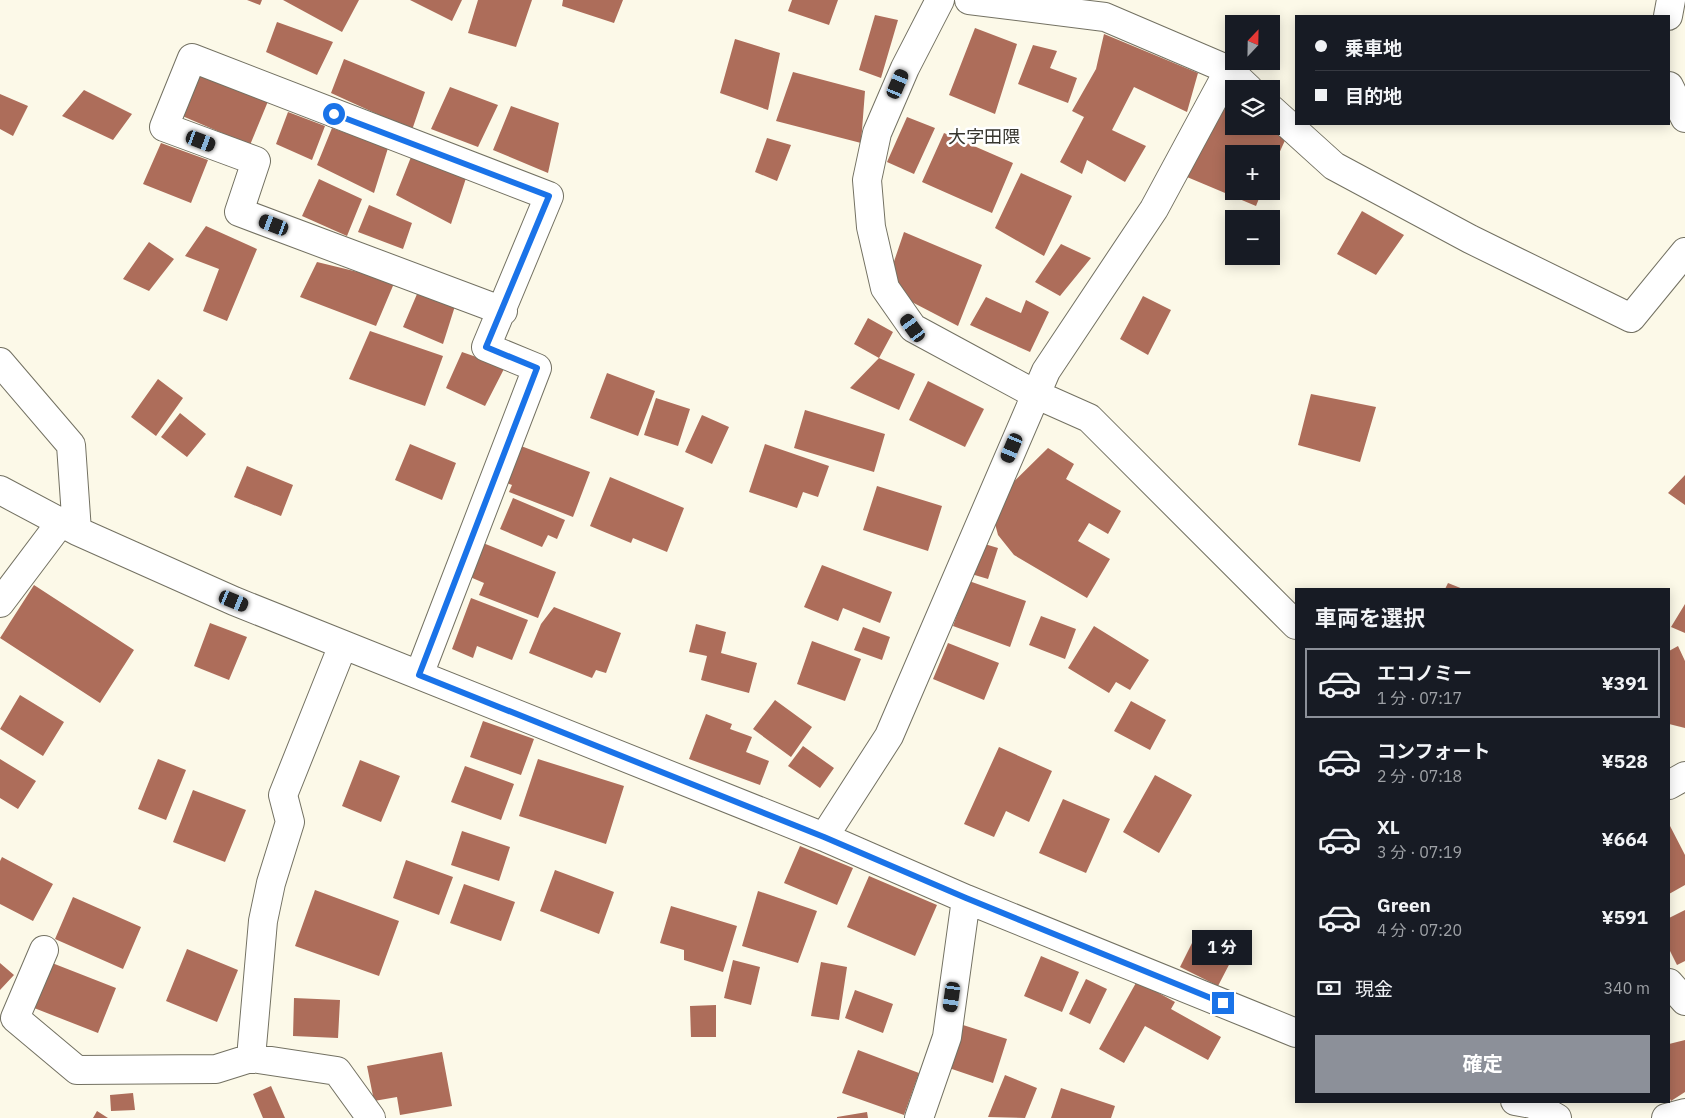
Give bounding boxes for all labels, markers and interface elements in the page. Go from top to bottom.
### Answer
north arrow [1225,15,1280,70]
map controls [1225,15,1280,265]
text: 乗車地 [1345,36,1402,60]
car [885,67,910,101]
button: layers [1225,80,1280,135]
text: 目的地 [1345,84,1402,108]
route start [323,103,345,125]
district label: 大字田隈 [948,125,1020,148]
car [184,129,217,153]
button: + [1225,145,1280,200]
button: − [1225,210,1280,265]
car [257,213,290,237]
car [898,311,927,345]
car [999,431,1024,465]
car [217,588,250,614]
text: 車両を選択 [1315,603,1425,632]
icon: car [1317,661,1362,706]
text: エコノミー [1377,661,1472,685]
text: ¥391 [1601,671,1648,695]
text: 1 分 · 07:17 [1377,688,1462,708]
icon: car [1317,739,1362,784]
text: コンフォート [1377,739,1490,763]
text: ¥528 [1601,749,1648,773]
text: 2 分 · 07:18 [1377,766,1462,786]
text: XL [1377,815,1400,839]
icon: car [1317,817,1362,862]
text: ¥664 [1601,827,1648,851]
text: 3 分 · 07:19 [1377,842,1462,862]
text: Green [1377,893,1431,917]
icon: car [1317,895,1362,940]
text: ¥591 [1601,905,1648,929]
text: 4 分 · 07:20 [1377,920,1462,940]
callout: 1 分 [1193,930,1253,966]
text: 1 分 [1207,937,1237,957]
icon: cash [1315,974,1343,1002]
text: 現金 [1355,977,1393,1001]
text: 340 m [1603,978,1650,998]
car [942,981,961,1013]
route end [1212,992,1234,1014]
button: 確定 [1315,1035,1650,1093]

